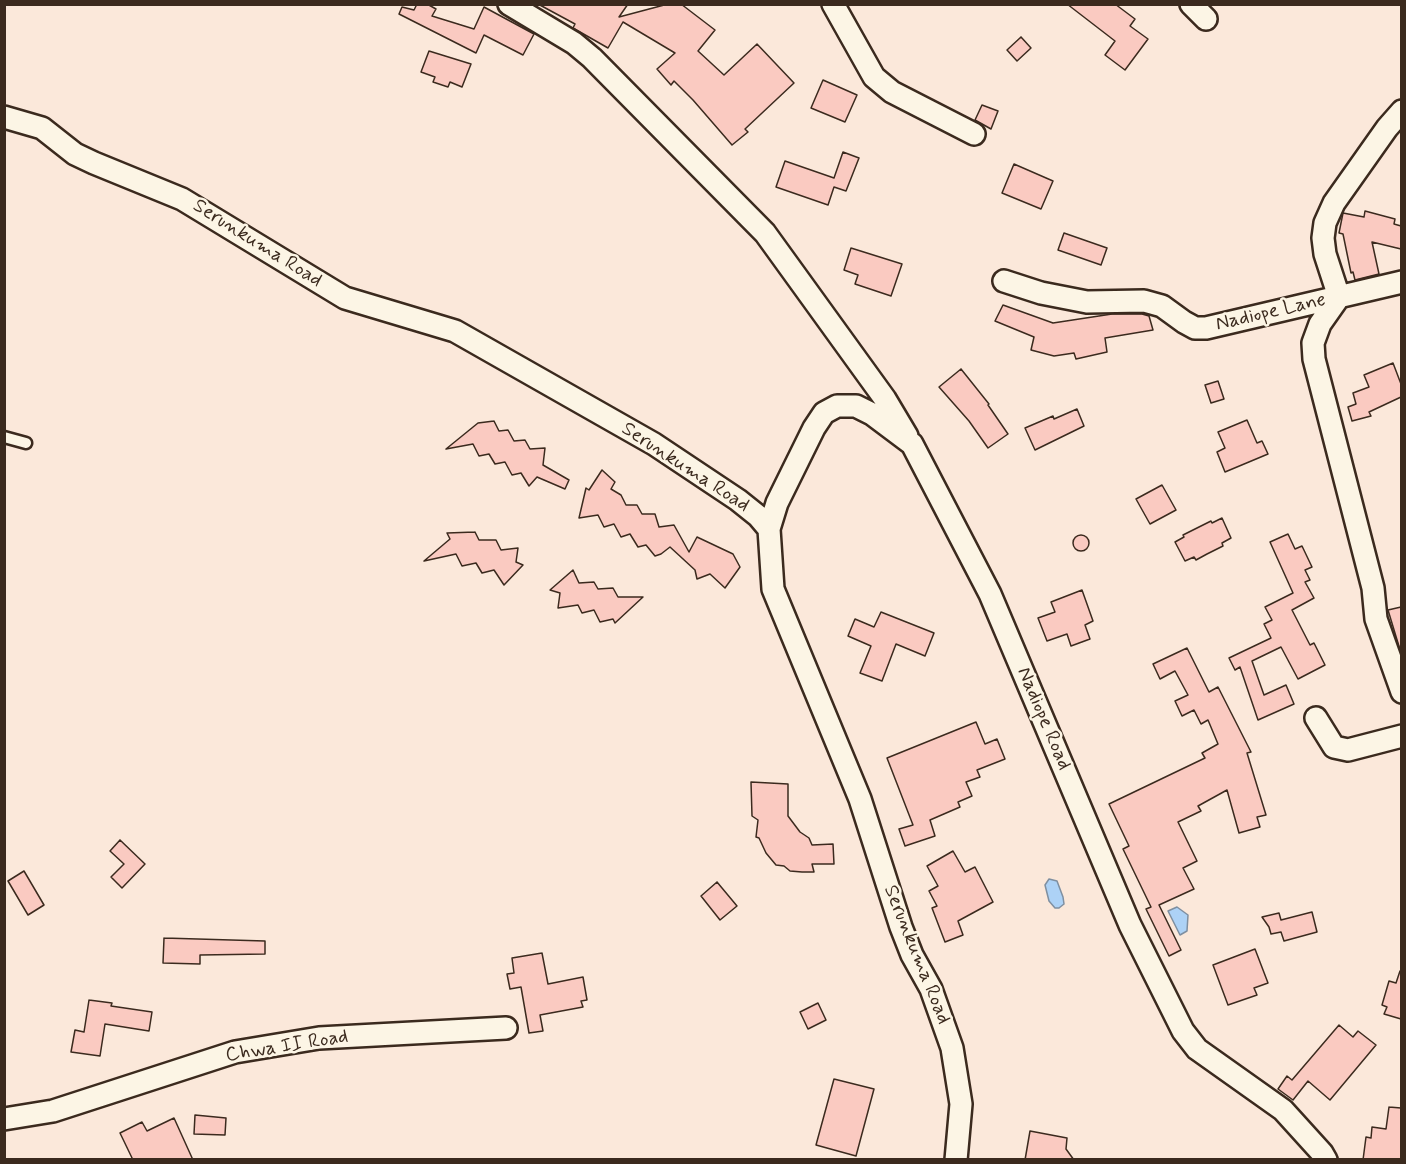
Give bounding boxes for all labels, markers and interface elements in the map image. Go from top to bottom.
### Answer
street label: Serunkuma Road [188,195,326,293]
street label: Nadiope Lane [1214,289,1328,337]
street label: Serunkuma Road [616,418,754,518]
street label: Nadiope Road [1011,664,1075,774]
street label: Serunkuma Road [877,882,955,1028]
street label: Chwa II Road [224,1025,350,1069]

